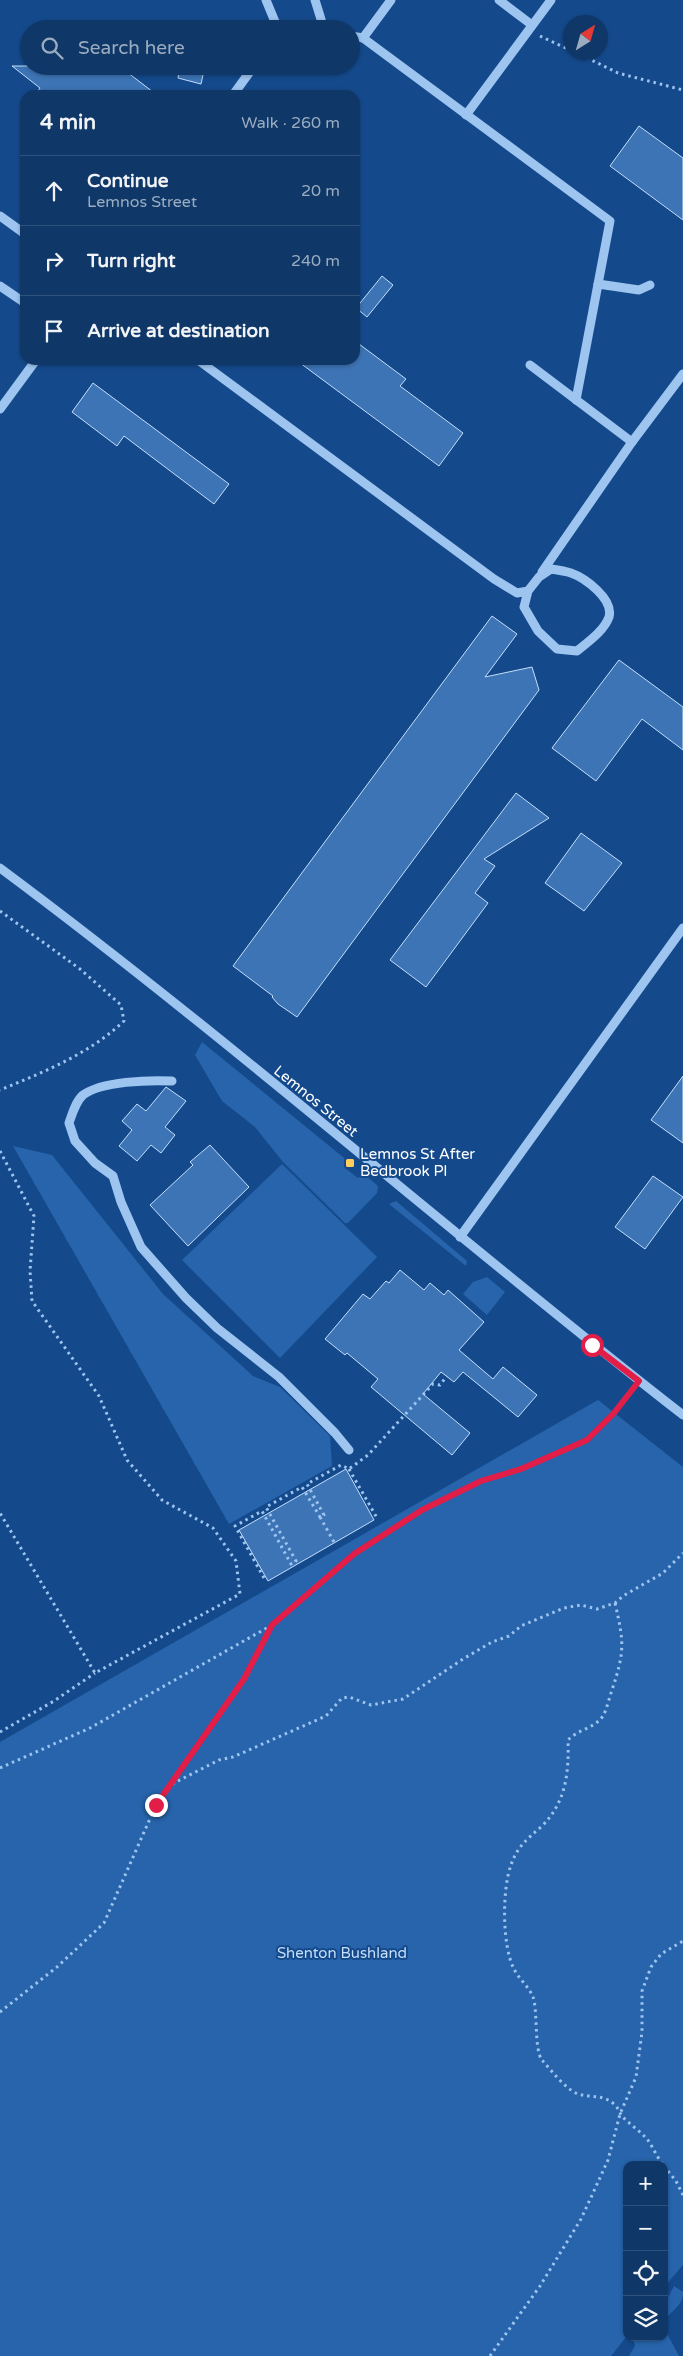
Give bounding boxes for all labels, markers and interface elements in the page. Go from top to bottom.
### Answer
north arrow [563,15,608,60]
search box [20,20,360,75]
icon: search [38,34,66,62]
text: Search here [78,37,185,59]
text: 4 min [40,110,96,135]
text: Walk · 260 m [241,113,340,133]
text: Continue [87,170,169,192]
icon: ahead [40,177,68,205]
text: 20 m [301,181,340,201]
text: Lemnos Street [87,192,197,212]
icon: right [40,247,68,275]
text: Turn right [87,250,175,272]
text: 240 m [291,251,340,271]
icon: arrive [40,317,68,345]
text: Arrive at destination [87,320,270,342]
street label: Lemnos Street [270,1062,362,1141]
place label: Lemnos St After Bedbrook Pl [360,1145,475,1180]
marker: Lemnos St After Bedbrook Pl [344,1157,356,1169]
route start [581,1334,604,1357]
route end [145,1794,168,1817]
park label: Shenton Bushland [277,1944,407,1962]
map controls [623,2161,668,2341]
button: + [623,2161,668,2206]
button: − [623,2206,668,2251]
button: locate [623,2251,668,2296]
button: layers [623,2296,668,2341]

